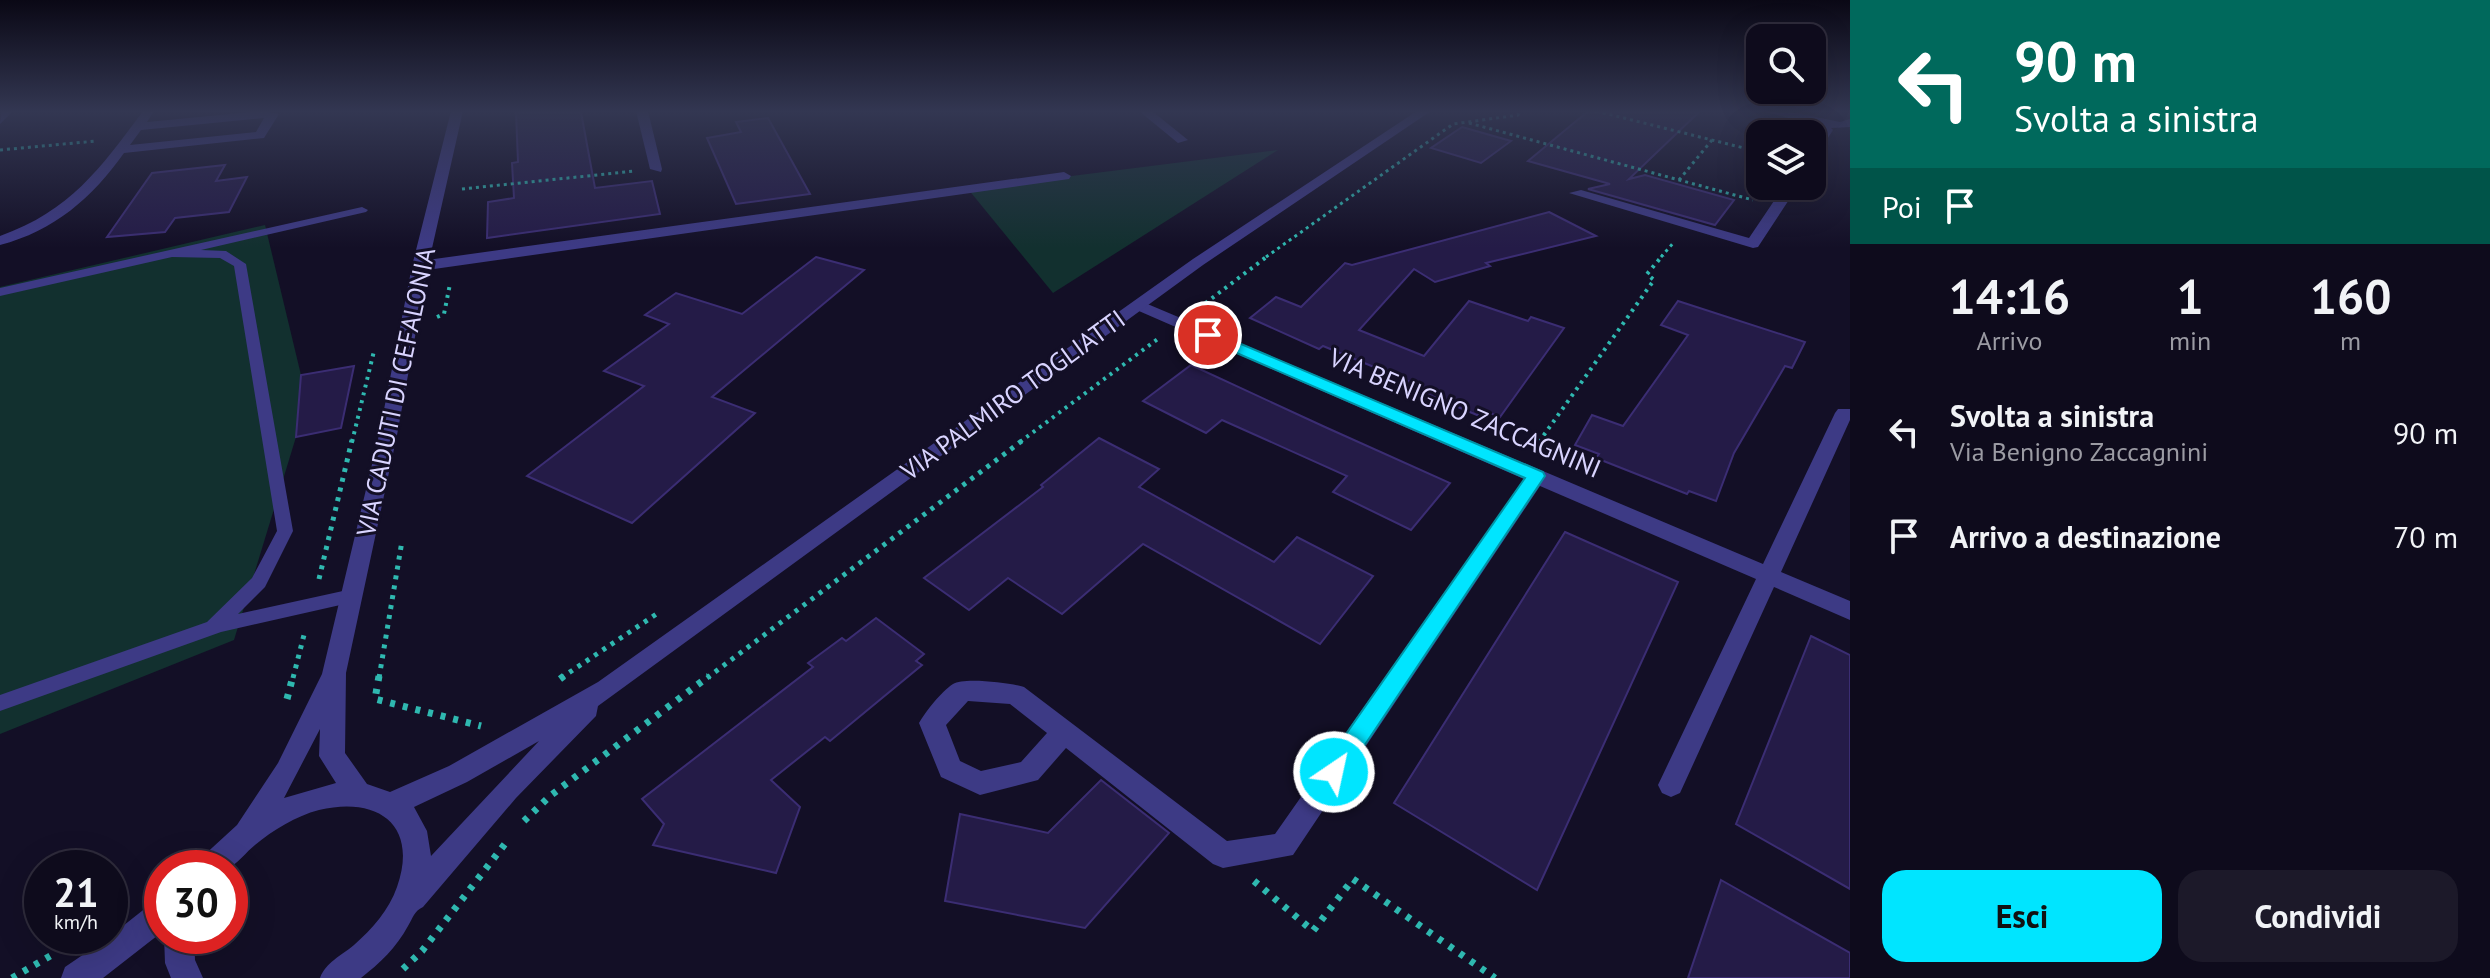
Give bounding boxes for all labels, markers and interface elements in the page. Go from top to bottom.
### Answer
map controls [1746,24,1826,200]
button: search [1746,24,1826,104]
text: 90 m [2014,25,2137,97]
icon: left [1882,32,1986,136]
text: Svolta a sinistra [2014,95,2259,142]
button: layers [1746,120,1826,200]
icon: arrive [1938,184,1982,228]
text: Poi [1882,187,1922,226]
street label: VIA CADUTI DI CEFALONIA [349,244,442,540]
text: 14:16 [1949,265,2070,327]
text: 1 [2176,265,2204,327]
text: 160 [2310,265,2391,327]
pin [1174,301,1242,369]
street label: VIA PALMIRO TOGLIATTI [893,302,1131,488]
icon: arrive [1186,313,1230,357]
text: Arrivo [1976,324,2042,357]
text: min [2169,324,2211,357]
text: m [2340,324,2361,357]
street label: VIA BENIGNO ZACCAGNINI [1323,340,1606,485]
text: Svolta a sinistra [1950,396,2154,435]
icon: left [1882,410,1926,454]
text: 90 m [2393,413,2458,452]
text: Via Benigno Zaccagnini [1950,435,2208,468]
icon: arrive [1882,514,1926,558]
text: Arrivo a destinazione [1950,517,2221,556]
text: 70 m [2393,517,2458,556]
position arrow [1292,730,1376,814]
speed limit sign: 30 [144,850,248,954]
text: 21 [53,866,99,918]
button: Esci [1882,870,2162,962]
button: Condividi [2178,870,2458,962]
text: km/h [54,909,98,935]

